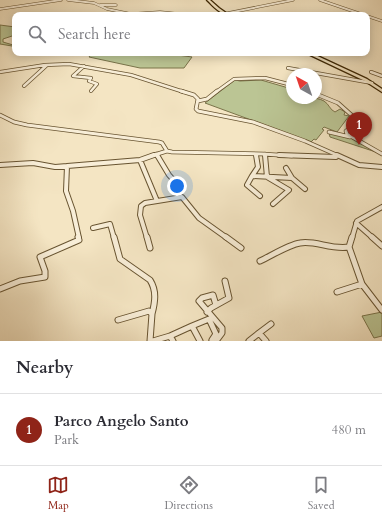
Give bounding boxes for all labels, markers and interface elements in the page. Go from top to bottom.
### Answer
search box [12,12,370,56]
icon: search [26,23,48,45]
text: Search here [58,24,131,44]
north arrow [286,68,322,104]
pin: 1 [346,112,372,145]
your location [167,176,187,196]
text: Nearby [16,356,73,379]
text: Parco Angelo Santo [54,411,188,431]
text: 1 [26,421,32,439]
text: 480 m [332,421,366,439]
text: Park [54,431,79,449]
tab: Map [47,474,69,513]
tab: Directions [164,474,213,513]
tab: Saved [308,474,335,513]

